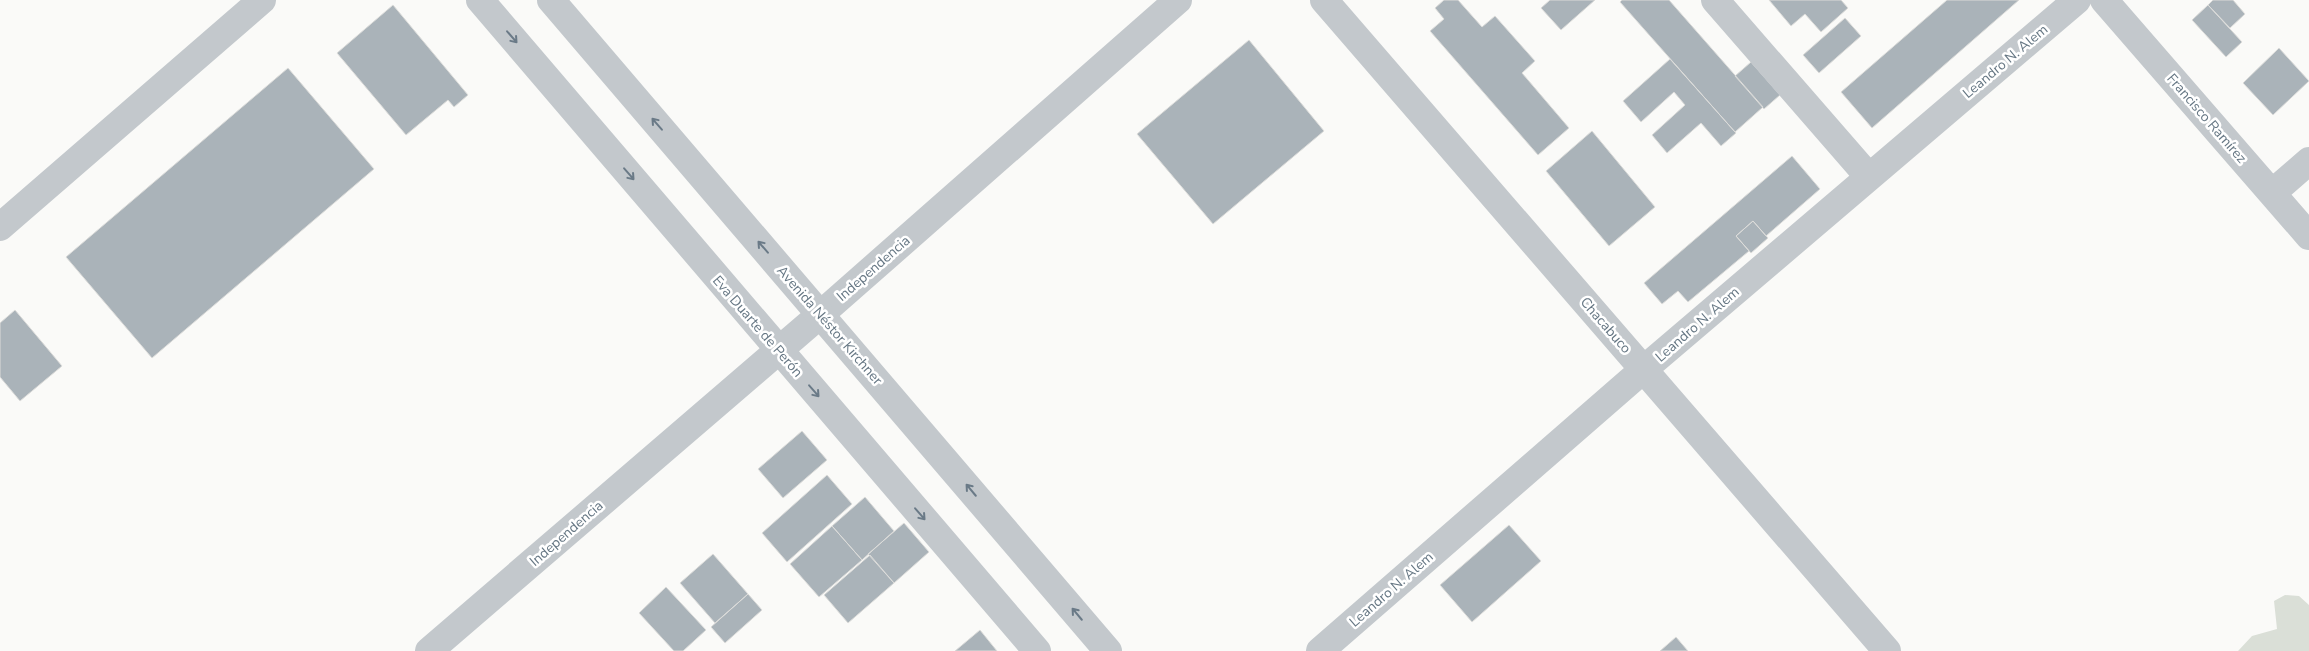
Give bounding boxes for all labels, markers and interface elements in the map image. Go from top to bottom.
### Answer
street label: Leandro N. Alem [1959,20,2052,103]
one-way arrow [506,30,517,43]
street label: Francisco Ramírez [2162,70,2251,168]
one-way arrow [651,117,663,130]
one-way arrow [623,167,634,180]
street label: Independencia [833,231,914,306]
one-way arrow [758,241,769,254]
street label: Avenida Néstor Kirchner [773,262,887,389]
street label: Eva Duarte de Perón [708,271,807,381]
street label: Leandro N. Alem [1651,283,1743,366]
street label: Chacabuco [1576,293,1635,358]
one-way arrow [808,384,820,397]
one-way arrow [965,484,977,497]
street label: Independencia [526,496,607,571]
one-way arrow [914,508,925,521]
street label: Leandro N. Alem [1345,548,1437,631]
one-way arrow [1071,608,1082,621]

